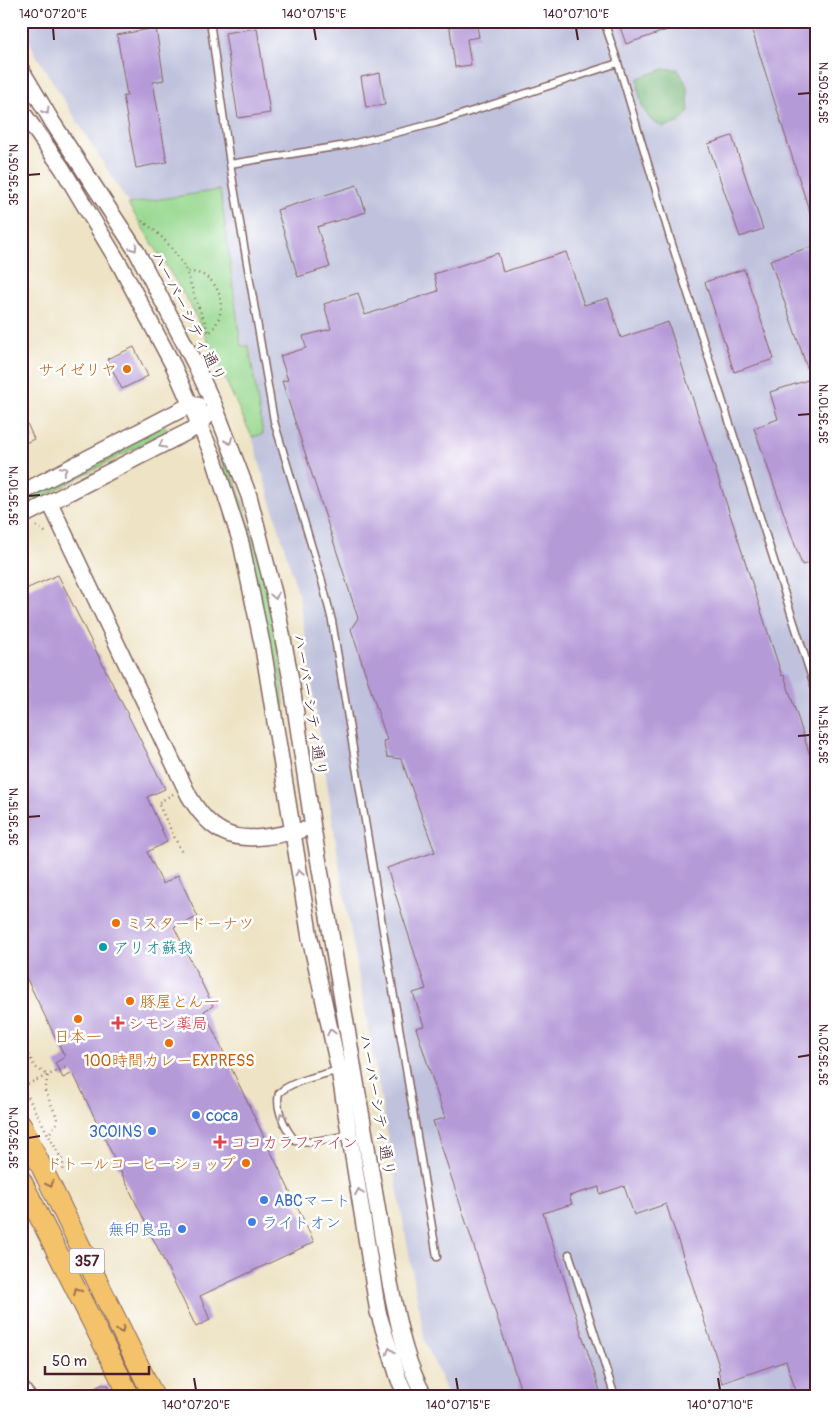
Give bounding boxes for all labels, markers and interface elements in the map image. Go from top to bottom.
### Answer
text: 140°07'20"E [19,7,87,22]
text: 140°07'15"E [282,7,346,22]
text: 140°07'10"E [543,7,609,22]
text: 35°35'05"N [817,62,832,124]
one-way arrow [40,106,50,115]
text: 35°35'05"N [7,144,22,206]
one-way arrow [128,242,138,251]
street label: ハーバーシティ通り [146,248,230,385]
place label: サイゼリヤ [38,360,117,380]
marker: サイゼリヤ [121,363,133,375]
text: 35°35'10"N [817,384,832,444]
one-way arrow [222,436,233,445]
one-way arrow [158,439,167,449]
text: 35°35'10"N [7,466,22,526]
one-way arrow [59,466,68,476]
one-way arrow [269,592,279,601]
street label: ハーバーシティ通り [289,632,331,778]
text: 35°35'15"N [817,706,832,764]
text: 35°35'15"N [7,788,22,846]
one-way arrow [295,868,305,877]
place label: ミスタードーナツ [126,914,254,934]
marker: ミスタードーナツ [110,917,122,929]
place label: アリオ蘇我 [113,938,193,958]
marker: アリオ蘇我 [97,941,109,953]
place label: 豚屋とん一 [140,992,220,1012]
marker: 豚屋とん一 [124,995,136,1007]
marker: 日本一 [72,1013,84,1025]
place label: シモン薬局 [128,1014,208,1034]
marker: シモン薬局 [112,1017,124,1029]
text: 35°35'20"N [817,1024,832,1086]
place label: 日本一 [54,1027,102,1047]
one-way arrow [326,1028,337,1036]
street label: ハーバーシティ通り [355,1032,399,1178]
marker: 100時間カレーEXPRESS [163,1037,175,1049]
place label: 100時間カレーEXPRESS [83,1051,255,1071]
place label: coca [206,1106,238,1126]
text: 35°35'20"N [7,1107,22,1169]
marker: coca [190,1109,202,1121]
one-way arrow [277,1112,288,1121]
place label: 3COINS [89,1122,142,1142]
marker: 3COINS [146,1125,158,1137]
place label: ココカラファイン [230,1133,358,1153]
marker: ココカラファイン [214,1136,226,1148]
place label: ドトールコーヒーショップ [46,1154,236,1174]
marker: ドトールコーヒーショップ [240,1157,252,1169]
one-way arrow [44,1179,54,1188]
one-way arrow [354,1188,364,1196]
place label: ABCマート [274,1191,351,1211]
marker: ABCマート [258,1194,270,1206]
place label: ライトオン [262,1213,341,1233]
marker: ライトオン [246,1216,258,1228]
place label: 無印良品 [108,1220,172,1240]
marker: 無印良品 [176,1223,188,1235]
road number: 357 [70,1248,104,1274]
one-way arrow [73,1287,83,1296]
one-way arrow [115,1325,125,1334]
scale bar [45,1343,149,1375]
one-way arrow [385,1348,395,1356]
text: 50 m [52,1352,87,1371]
text: 140°07'20"E [162,1398,230,1413]
text: 140°07'15"E [426,1398,490,1413]
text: 140°07'10"E [687,1398,753,1413]

